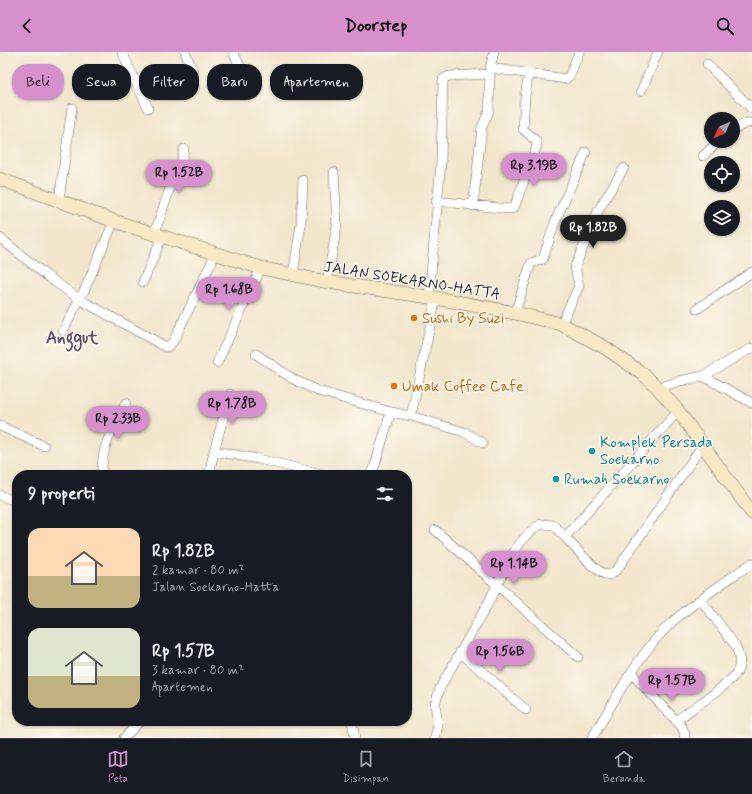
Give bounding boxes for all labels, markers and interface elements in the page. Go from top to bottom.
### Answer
text: Doorstep [345,14,407,38]
icon: back [16,15,38,37]
icon: search [714,15,736,37]
chip: Beli [12,64,64,100]
chip: Sewa [72,64,131,100]
chip: Filter [139,64,199,100]
chip: Baru [207,64,262,100]
chip: Apartemen [270,64,363,100]
north arrow [704,112,740,148]
map controls [704,112,740,236]
pin: Rp 3.19B [493,153,575,187]
button: locate [704,156,740,192]
text: Rp 3.19B [510,157,558,174]
pin: Rp 1.52B [138,160,220,194]
text: Rp 1.52B [155,164,203,181]
button: layers [704,200,740,236]
pin: Rp 1.82B [552,215,634,249]
text: Rp 1.82B [569,219,617,236]
street label: JALAN SOEKARNO-HATTA [322,257,502,305]
pin: Rp 1.68B [188,277,270,311]
text: Rp 1.68B [205,281,253,298]
place label: Sushi By Suzi [422,309,504,329]
marker: Sushi By Suzi [409,313,419,323]
district label: Anggut [46,327,99,352]
place label: Umak Coffee Cafe [402,377,523,397]
marker: Umak Coffee Cafe [389,381,399,391]
pin: Rp 1.78B [191,391,273,425]
text: Rp 1.78B [208,395,256,412]
pin: Rp 2.33B [77,406,159,440]
text: Rp 2.33B [95,410,141,427]
place label: Komplek Persada Soekarno [600,433,713,470]
marker: Komplek Persada Soekarno [587,446,597,456]
place label: Rumah Soekarno [564,470,670,490]
marker: Rumah Soekarno [551,474,561,484]
text: 9 properti [28,483,95,505]
icon: filters [374,483,396,505]
text: Rp 1.82B [152,540,214,562]
icon: home [60,544,108,592]
pin: Rp 1.14B [473,551,555,585]
text: Rp 1.14B [490,555,538,572]
text: 2 kamar · 80 m² [152,562,244,579]
text: Jalan Soekarno-Hatta [152,579,279,596]
pin: Rp 1.56B [459,639,541,673]
text: Rp 1.57B [152,640,215,662]
text: Rp 1.56B [476,643,524,660]
icon: home [60,644,108,692]
text: 3 kamar · 80 m² [152,662,244,679]
pin: Rp 1.57B [631,668,713,702]
text: Rp 1.57B [648,672,696,689]
text: Apartemen [152,679,213,696]
tab: Peta [107,748,129,786]
tab: Disimpan [343,748,389,786]
tab: Beranda [603,748,645,786]

